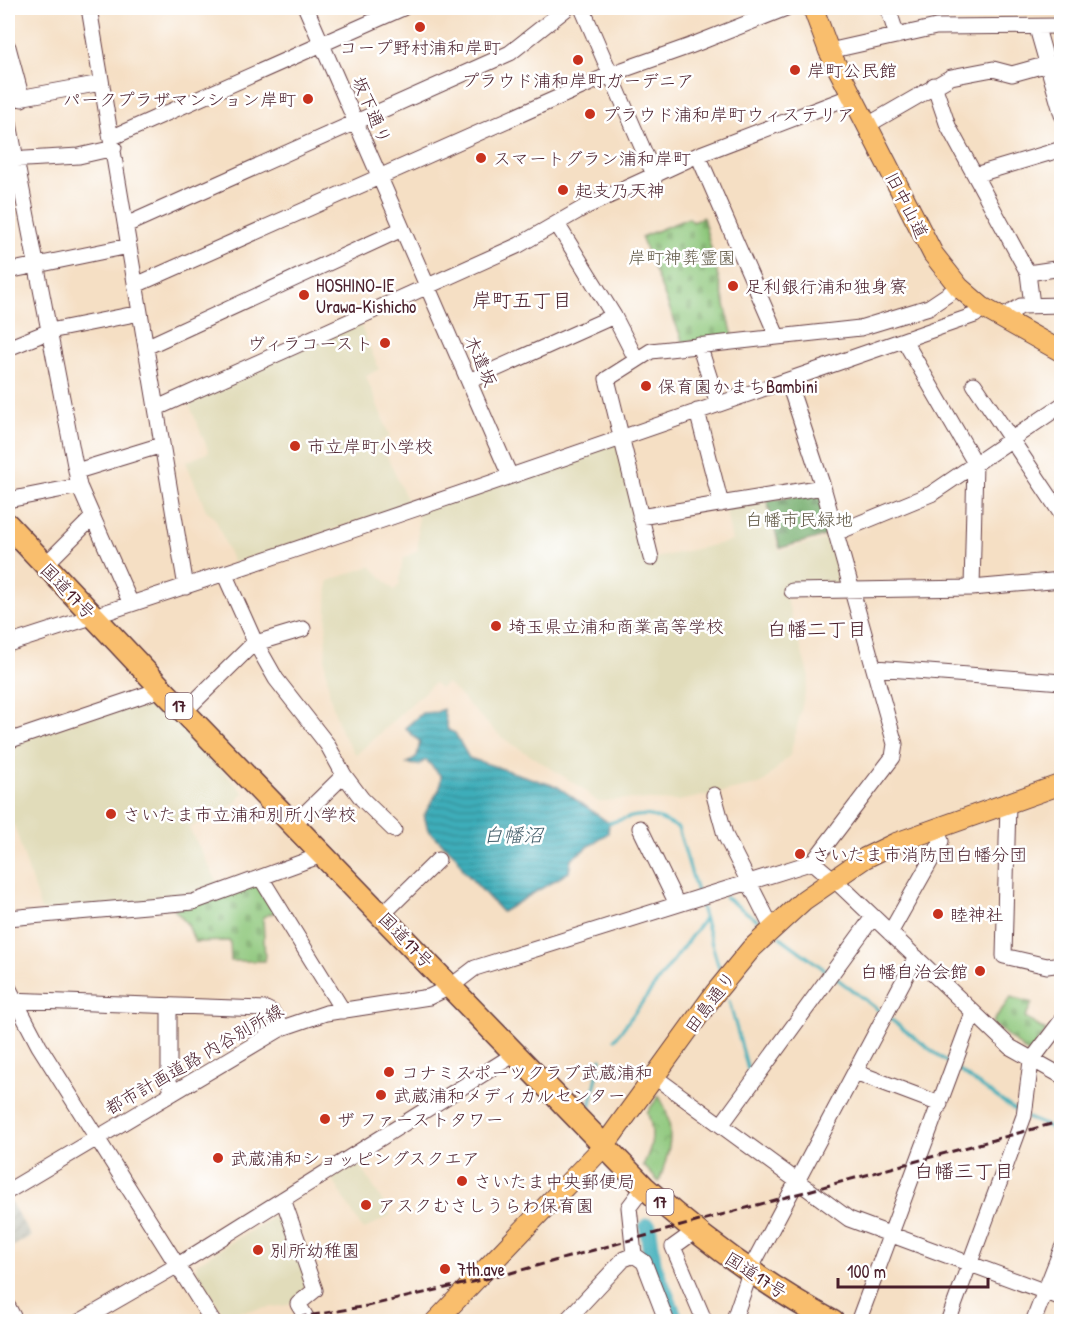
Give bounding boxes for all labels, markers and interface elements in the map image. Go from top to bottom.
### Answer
marker: コープ野村浦和岸町 [413,20,427,34]
place label: コープ野村浦和岸町 [339,35,501,60]
marker: プラウド浦和岸町ガーデニア [571,53,585,67]
place label: 岸町公民館 [807,58,897,83]
marker: 岸町公民館 [788,63,802,77]
place label: プラウド浦和岸町ガーデニア [461,68,695,93]
street label: 坂下通り [346,72,398,148]
place label: パークプラザマンション岸町 [63,87,296,112]
marker: パークプラザマンション岸町 [301,92,315,106]
place label: プラウド浦和岸町ウィステリア [602,102,855,127]
marker: プラウド浦和岸町ウィステリア [583,107,597,121]
place label: スマートグラン浦和岸町 [493,146,691,171]
marker: スマートグラン浦和岸町 [474,151,488,165]
street label: 旧中山道 [880,167,934,243]
place label: 起支乃天神 [575,178,665,203]
marker: 起支乃天神 [556,183,570,197]
park label: 岸町神葬霊園 [628,245,736,270]
place label: HOSHINO-IE Urawa-Kishicho [316,273,416,319]
place label: 足利銀行浦和独身寮 [745,274,907,299]
marker: 足利銀行浦和独身寮 [726,279,740,293]
district label: 岸町五丁目 [472,286,572,313]
marker: HOSHINO-IE Urawa-Kishicho [297,288,311,302]
place label: ヴィラコースト [247,331,373,356]
street label: 木遣坂 [459,331,503,391]
marker: ヴィラコースト [378,336,392,350]
place label: 保育園かまちBambini [658,374,818,399]
marker: 保育園かまちBambini [639,379,653,393]
place label: 市立岸町小学校 [307,434,433,459]
marker: 市立岸町小学校 [288,439,302,453]
park label: 白幡市民緑地 [745,507,853,532]
street label: 国道17号 [35,557,101,625]
place label: 埼玉県立浦和商業高等学校 [508,614,724,639]
district label: 白幡二丁目 [767,615,867,642]
marker: 埼玉県立浦和商業高等学校 [489,619,503,633]
road number: 17 [166,693,192,719]
place label: さいたま市立浦和別所小学校 [123,802,356,827]
marker: さいたま市立浦和別所小学校 [104,807,118,821]
water label: 白幡沼 [483,821,545,848]
place label: さいたま市消防団白幡分団 [812,842,1027,867]
marker: さいたま市消防団白幡分団 [793,847,807,861]
place label: 睦神社 [950,902,1004,927]
street label: 国道17号 [373,906,439,974]
marker: 睦神社 [931,907,945,921]
place label: 白幡自治会館 [860,959,968,984]
marker: 白幡自治会館 [973,964,987,978]
street label: 田島通り [678,966,742,1038]
street label: 都市計画道路 内谷別所線 [100,998,288,1120]
place label: コナミスポーツクラブ武蔵浦和 [401,1060,653,1085]
marker: コナミスポーツクラブ武蔵浦和 [382,1065,396,1079]
place label: 武蔵浦和メディカルセンター [393,1083,626,1108]
marker: 武蔵浦和メディカルセンター [374,1088,388,1102]
place label: ザ ファーストタワー [337,1107,504,1132]
marker: ザ ファーストタワー [318,1112,332,1126]
place label: 武蔵浦和ショッピングスクエア [230,1146,480,1171]
marker: 武蔵浦和ショッピングスクエア [211,1151,225,1165]
district label: 白幡三丁目 [914,1157,1014,1184]
place label: さいたま中央郵便局 [474,1169,635,1194]
marker: さいたま中央郵便局 [455,1174,469,1188]
road number: 17 [646,1189,674,1215]
place label: アスクむさしうらわ保育園 [378,1193,594,1218]
marker: アスクむさしうらわ保育園 [359,1198,373,1212]
place label: 別所幼稚園 [270,1238,360,1263]
marker: 別所幼稚園 [251,1243,265,1257]
street label: 国道17号 [720,1246,792,1304]
scale bar [838,1251,988,1289]
place label: 7th.ave [457,1257,505,1282]
text: 100 m [847,1259,886,1284]
marker: 7th.ave [438,1262,452,1276]

